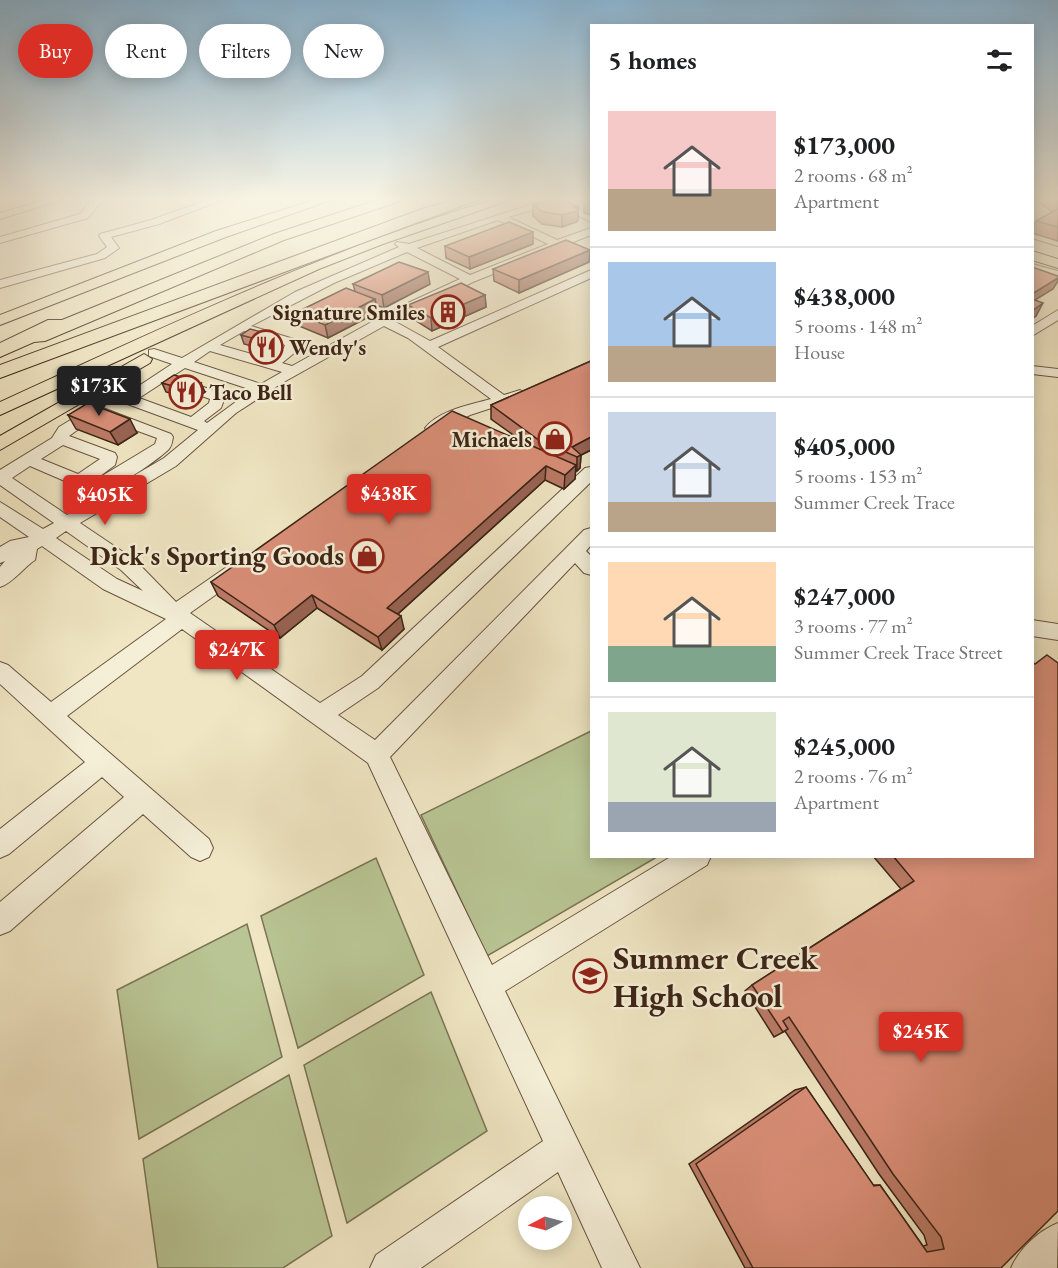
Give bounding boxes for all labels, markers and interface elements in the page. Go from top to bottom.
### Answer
chip: Buy [18,24,93,78]
chip: Rent [105,24,187,78]
chip: Filters [199,24,291,78]
chip: New [303,24,384,78]
text: 5 homes [608,43,697,77]
icon: filters [983,44,1016,77]
text: $173,000 [794,128,895,162]
icon: home [656,135,728,207]
text: 2 rooms · 68 m² [794,162,913,188]
text: Apartment [794,188,879,214]
text: $438,000 [794,279,895,313]
icon: home [656,286,728,358]
building icon: Signature Smiles [430,294,466,330]
place label: Signature Smiles [273,298,425,327]
text: 5 rooms · 148 m² [794,313,922,339]
restaurant icon: Wendy's [248,329,284,365]
place label: Wendy's [289,333,366,362]
text: House [794,339,845,365]
pin: $173K [57,366,141,417]
text: $173K [71,372,127,398]
restaurant icon: Taco Bell [168,374,204,410]
place label: Taco Bell [209,378,292,407]
shop icon: Michaels [537,421,573,457]
place label: Michaels [451,425,532,454]
text: $405,000 [794,429,895,463]
icon: home [656,436,728,508]
text: 5 rooms · 153 m² [794,463,922,489]
pin: $438K [347,474,431,525]
pin: $405K [63,475,147,526]
text: $438K [361,480,417,506]
text: $405K [77,481,133,507]
text: Summer Creek Trace [794,489,955,515]
place label: Dick's Sporting Goods [90,538,344,573]
shop icon: Dick's Sporting Goods [349,538,385,574]
text: $247,000 [794,579,895,613]
icon: home [656,586,728,658]
text: 3 rooms · 77 m² [794,613,913,639]
pin: $247K [195,630,279,681]
text: $247K [209,636,265,662]
text: Summer Creek Trace Street [794,639,1003,665]
text: $245,000 [794,729,895,763]
icon: home [656,736,728,808]
text: 2 rooms · 76 m² [794,763,913,789]
text: Apartment [794,789,879,815]
place label: Summer Creek High School [613,936,819,1017]
school or university icon: Summer Creek High School [572,958,608,994]
pin: $245K [879,1012,963,1063]
text: $245K [893,1018,949,1044]
north arrow [518,1196,572,1250]
map controls [518,1196,572,1250]

